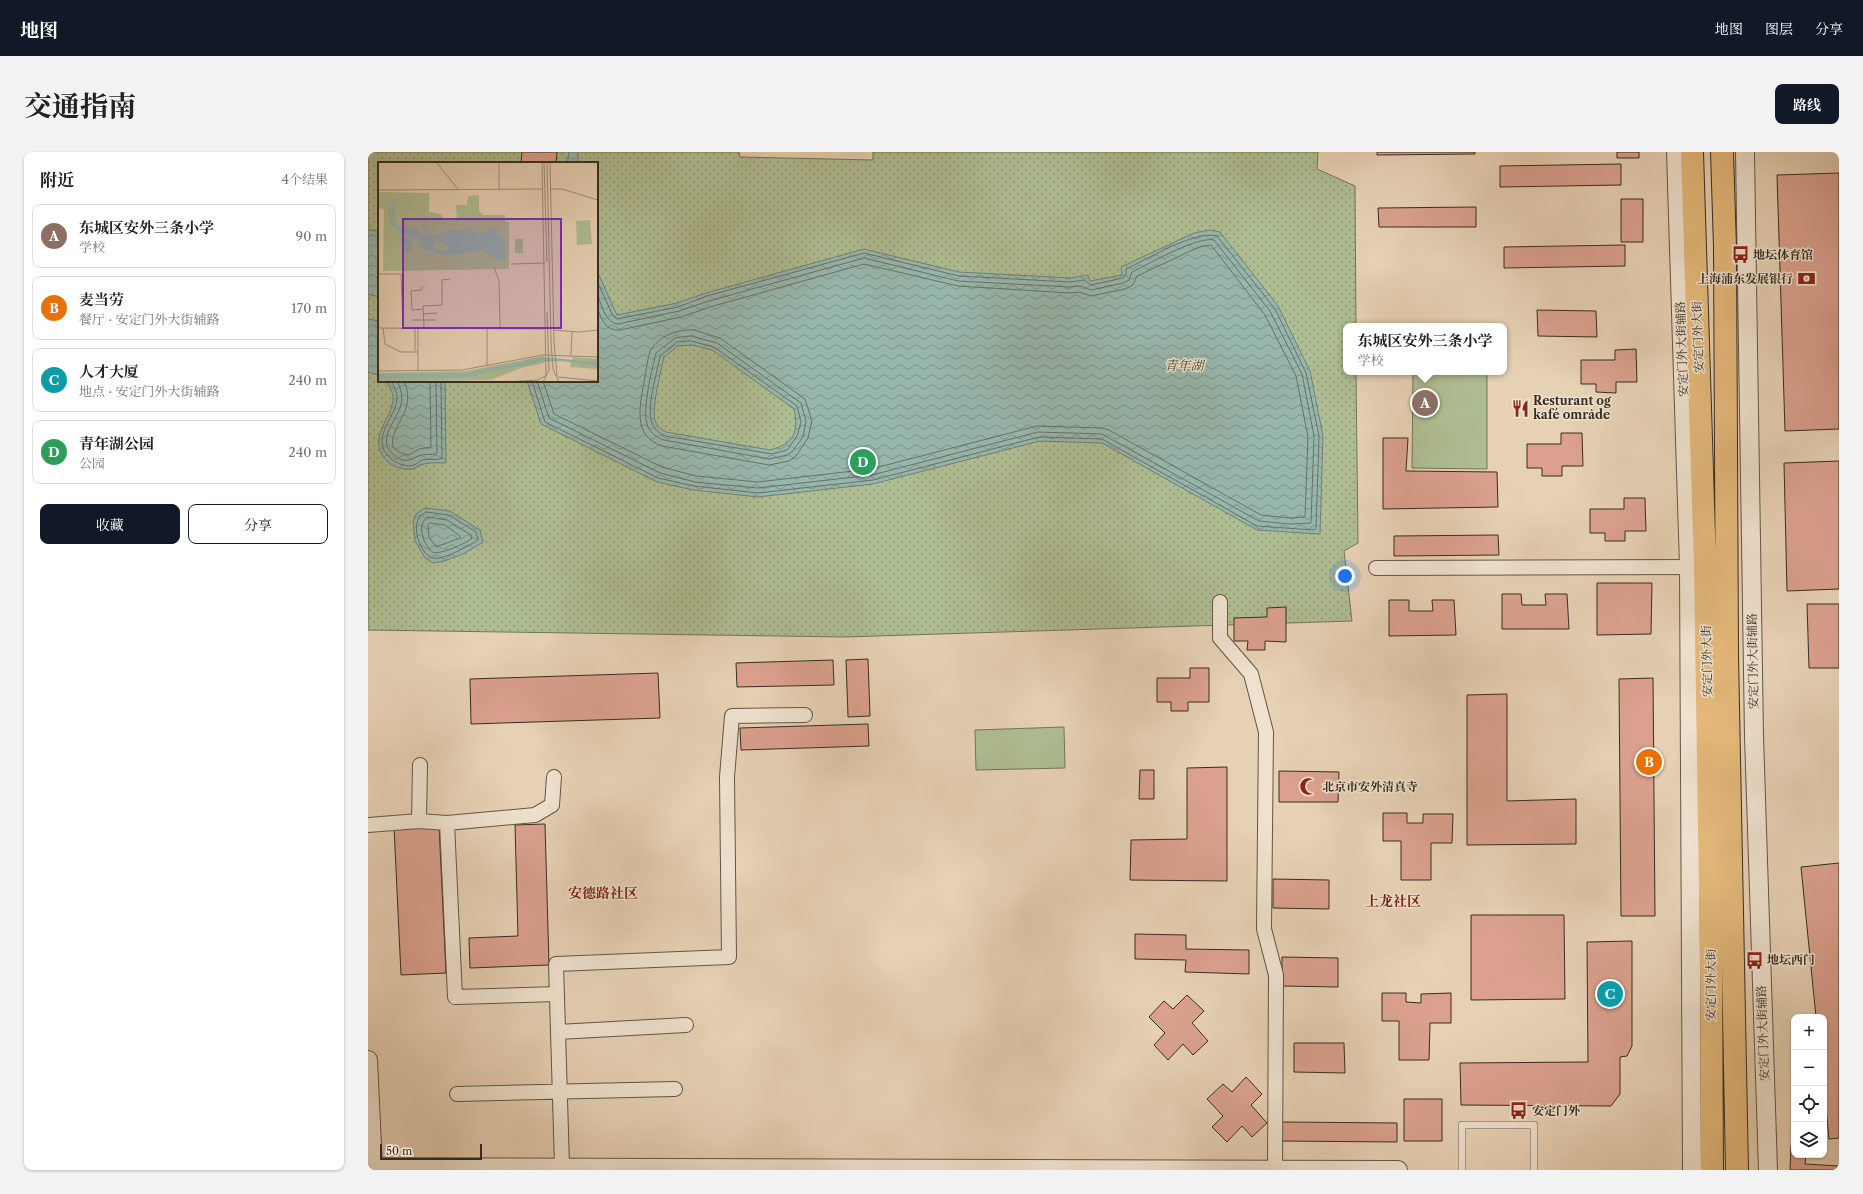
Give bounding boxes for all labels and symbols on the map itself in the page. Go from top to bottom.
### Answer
inset map [378,162,598,382]
bus stop icon: 地坛体育馆 [1730,245,1750,265]
place label: 地坛体育馆 [1753,247,1813,262]
bank icon: 上海浦东发展银行 [1796,269,1816,289]
place label: 上海浦东发展银行 [1697,271,1793,286]
street label: 安定门外大街 [1689,300,1706,373]
street label: 安定门外大街辅路 [1672,301,1691,397]
water label: 青年湖 [1164,357,1205,373]
pin: A [1412,388,1438,418]
place label: Resturant og kafé område [1533,393,1612,422]
restaurant icon: Resturant og kafé område [1510,398,1530,418]
pin: D [850,447,876,477]
your location [1335,566,1355,586]
street label: 安定门外大街辅路 [1744,613,1761,709]
street label: 安定门外大街 [1698,624,1715,697]
pin: B [1636,747,1662,777]
mosque icon: 北京市安外清真寺 [1299,777,1319,797]
place label: 北京市安外清真寺 [1322,779,1418,794]
district label: 安德路社区 [568,884,638,902]
district label: 上龙社区 [1365,892,1421,910]
street label: 安定门外大街 [1703,948,1718,1021]
bus stop icon: 地坛西门 [1744,950,1764,970]
place label: 地坛西门 [1767,952,1815,967]
pin: C [1597,979,1623,1009]
street label: 安定门外大街辅路 [1753,985,1772,1081]
bus stop icon: 安定门外 [1509,1101,1529,1121]
place label: 安定门外 [1532,1103,1580,1118]
scale bar [380,1142,482,1161]

